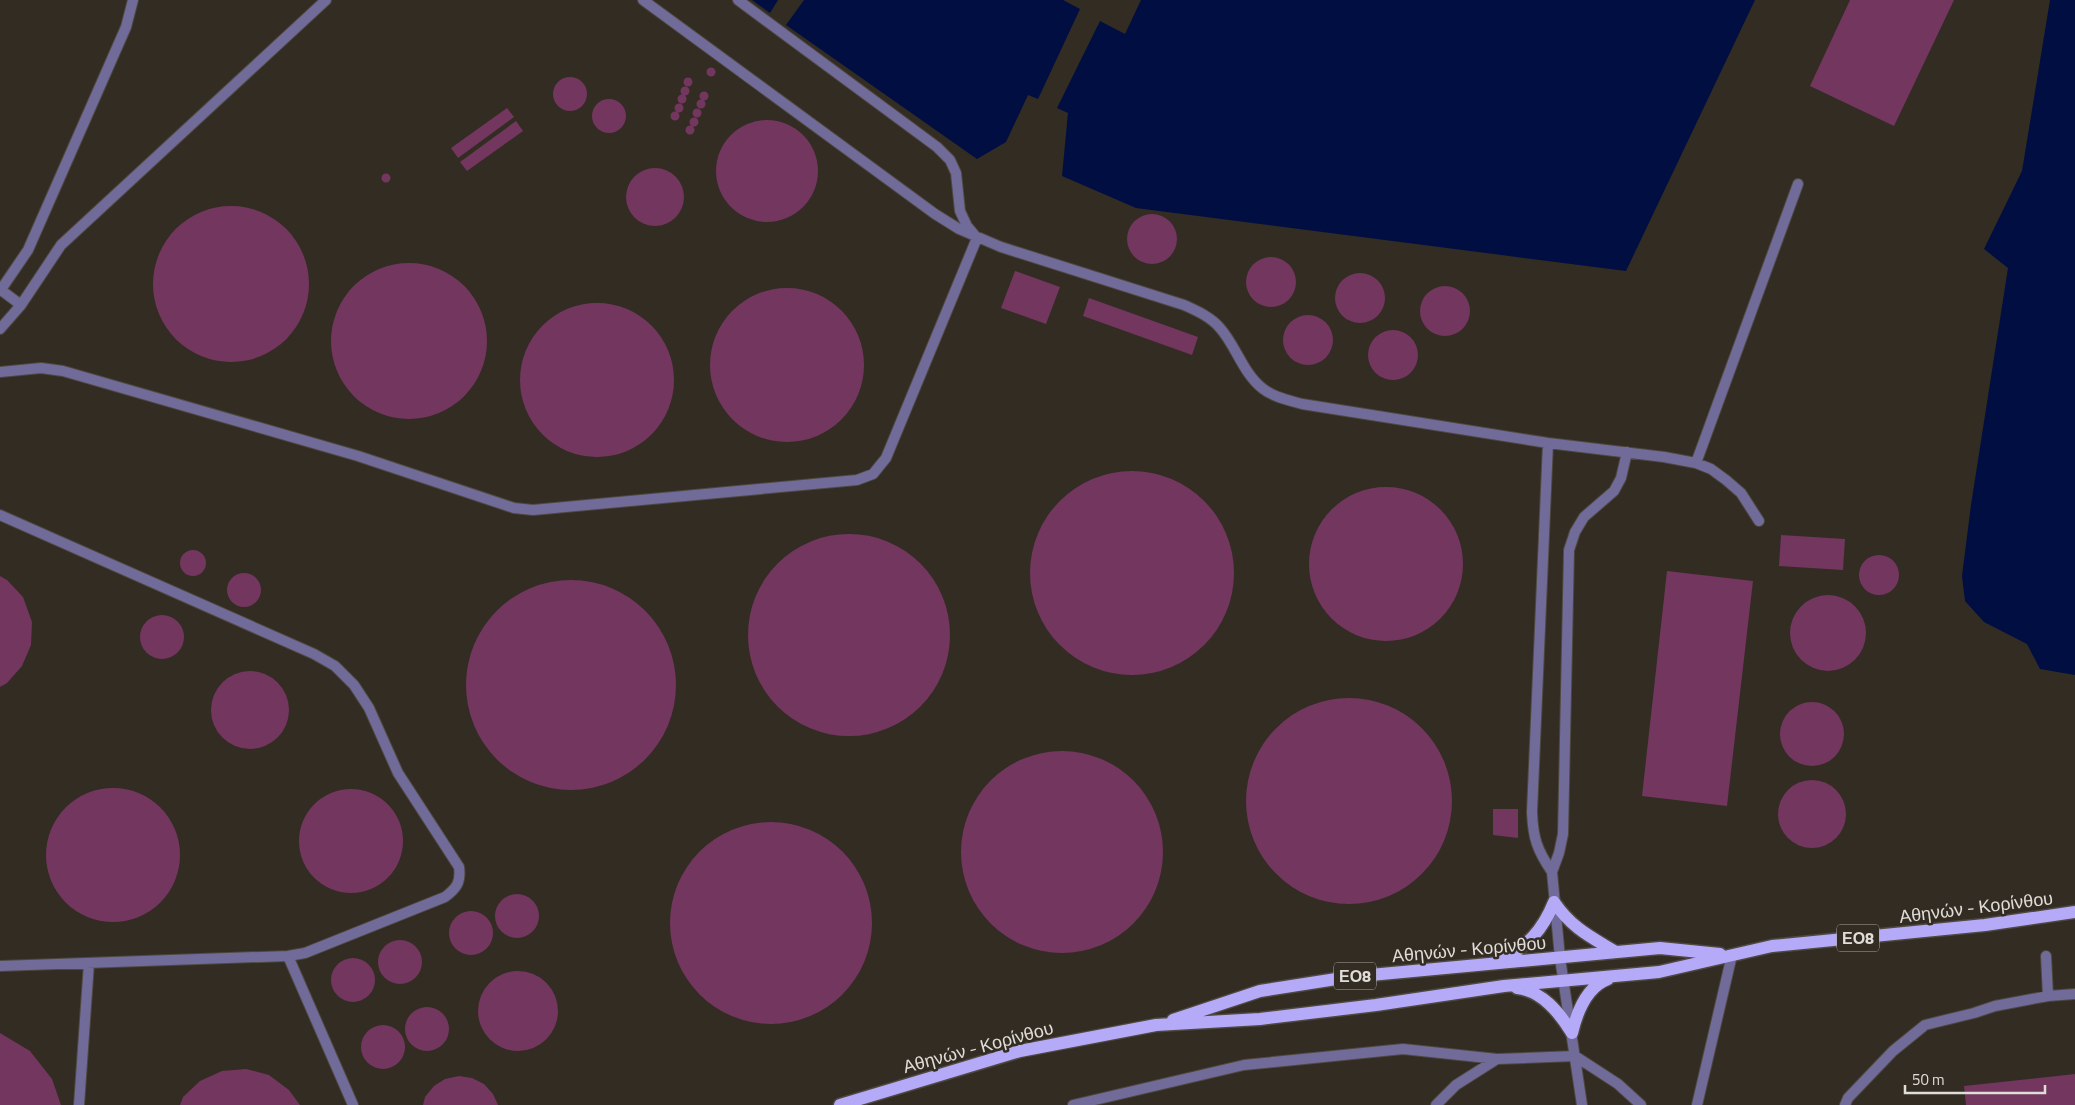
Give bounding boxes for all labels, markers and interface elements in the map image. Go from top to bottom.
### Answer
street label: Αθηνών - Κορίνθου [1898,884,2054,930]
road number: ΕΟ8 [1837,924,1879,951]
street label: Αθηνών - Κορίνθου [1391,929,1547,969]
road number: ΕΟ8 [1334,962,1376,989]
street label: Αθηνών - Κορίνθου [900,1014,1056,1080]
scale bar [1905,1062,2045,1094]
text: 50 m [1912,1068,1945,1091]

